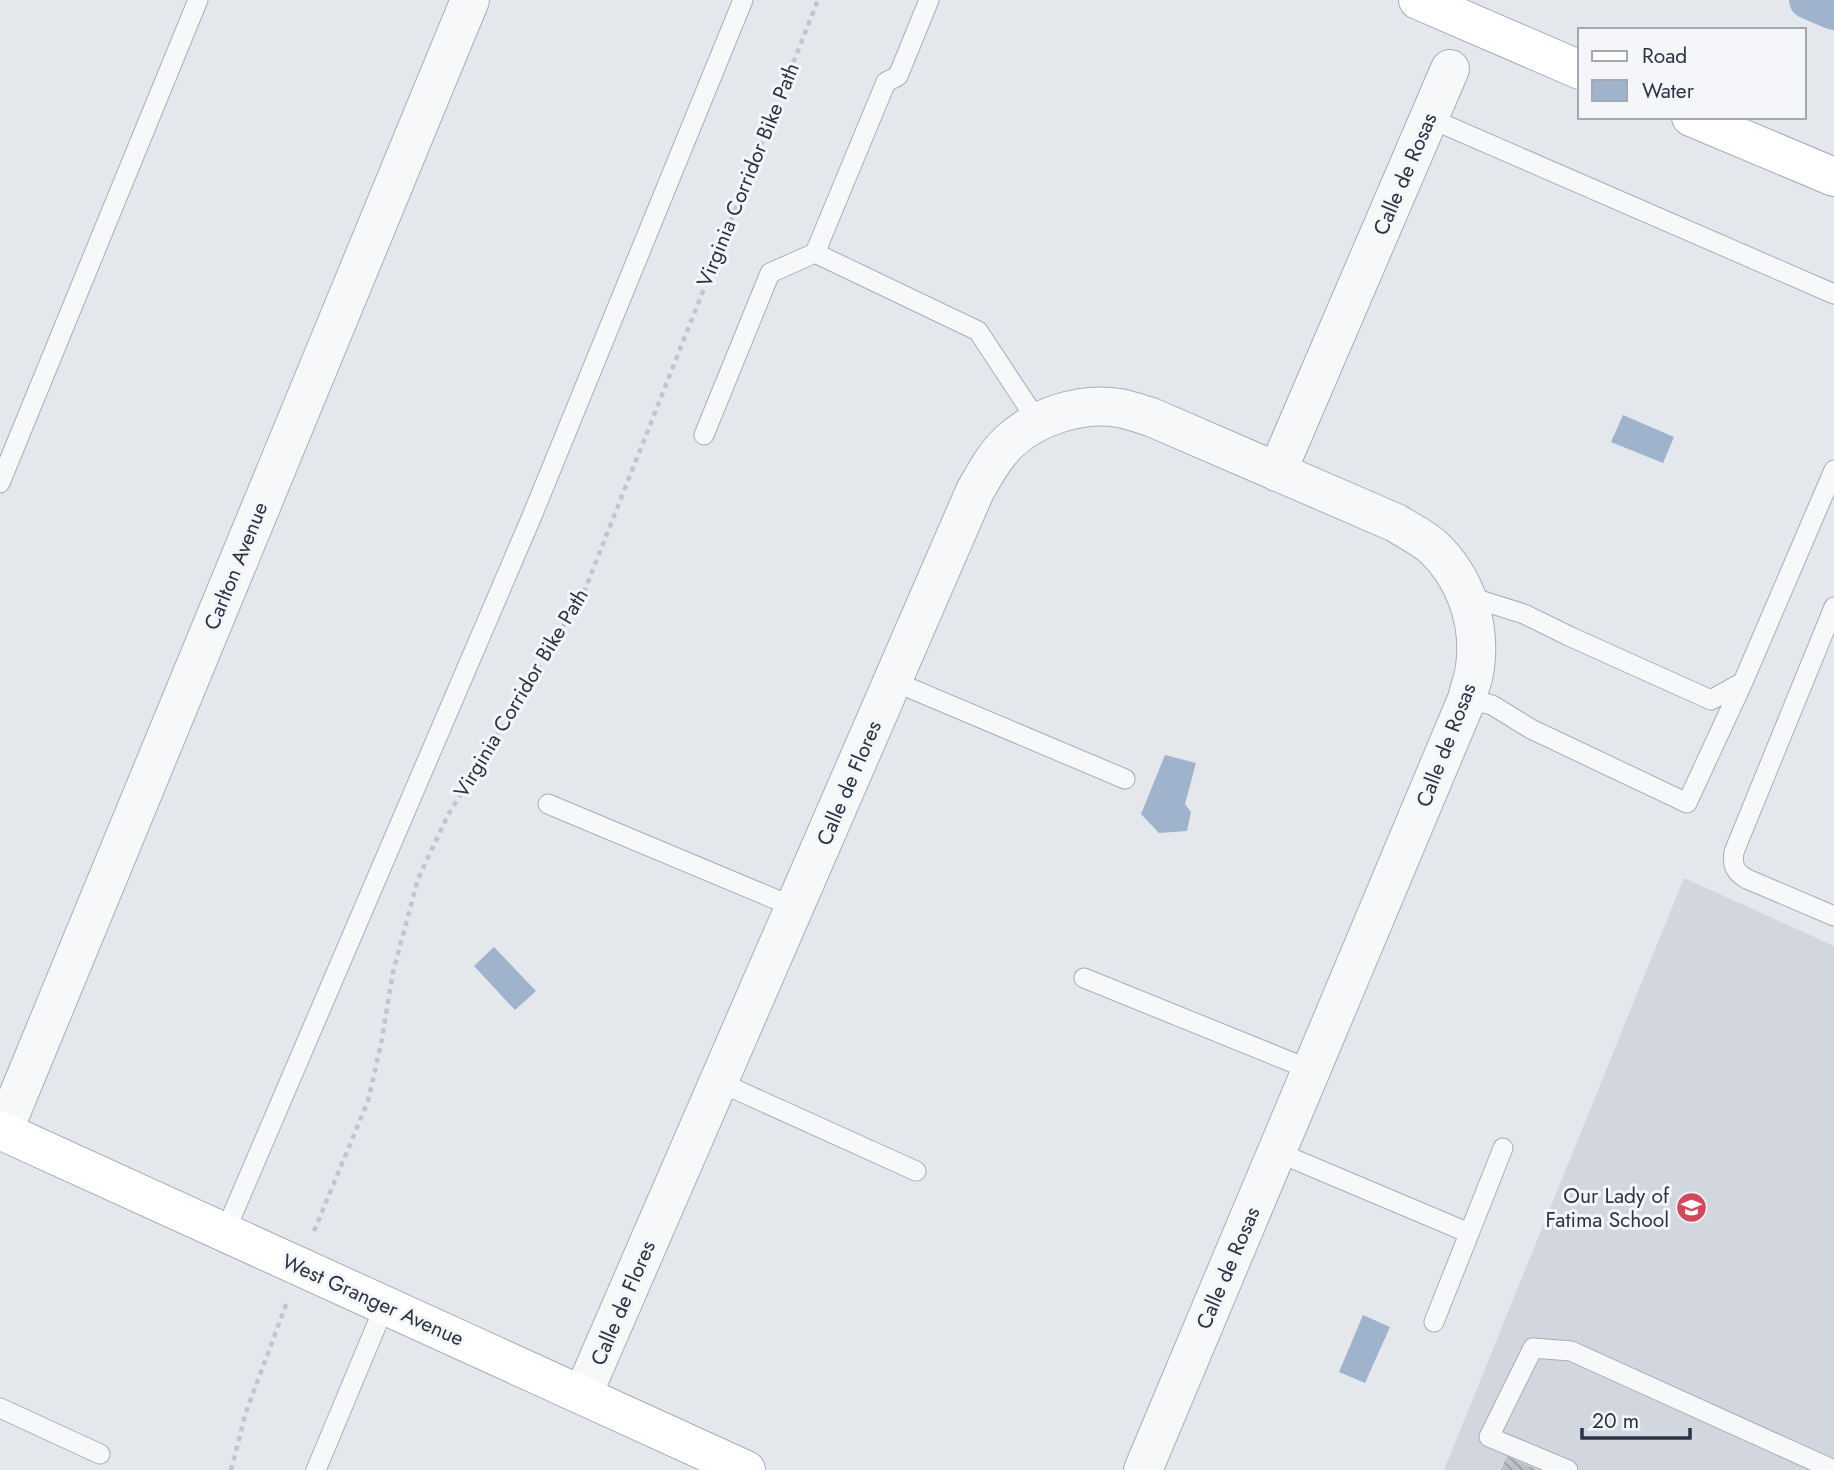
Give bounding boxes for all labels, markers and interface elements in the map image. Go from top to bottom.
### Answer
legend [1578,28,1806,119]
text: Road [1642,41,1687,71]
street label: Virginia Corridor Bike Path [689,58,807,292]
text: Water [1642,76,1695,106]
street label: Calle de Rosas [1366,108,1444,240]
street label: Carlton Avenue [197,497,275,635]
street label: Virginia Corridor Bike Path [446,583,596,803]
street label: Calle de Rosas [1409,679,1483,811]
street label: Calle de Flores [809,716,889,850]
place label: Our Lady of Fatima School [1545,1181,1670,1235]
school or university icon: Our Lady of Fatima School [1675,1191,1709,1225]
street label: Calle de Rosas [1189,1202,1267,1334]
street label: Calle de Flores [583,1236,663,1370]
street label: West Granger Avenue [277,1246,469,1354]
scale bar [1582,1396,1690,1440]
text: 20 m [1592,1406,1639,1436]

